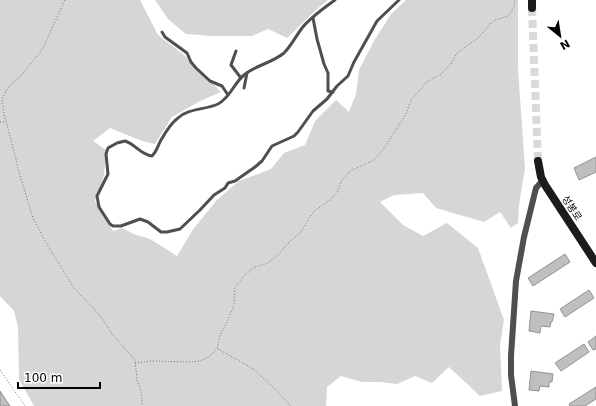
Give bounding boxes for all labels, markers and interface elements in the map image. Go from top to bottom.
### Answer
north arrow [540,16,580,56]
text: N [558,36,572,52]
street label: 성봉로 [560,193,584,223]
scale bar [18,364,100,390]
text: 100 m [24,371,62,385]

